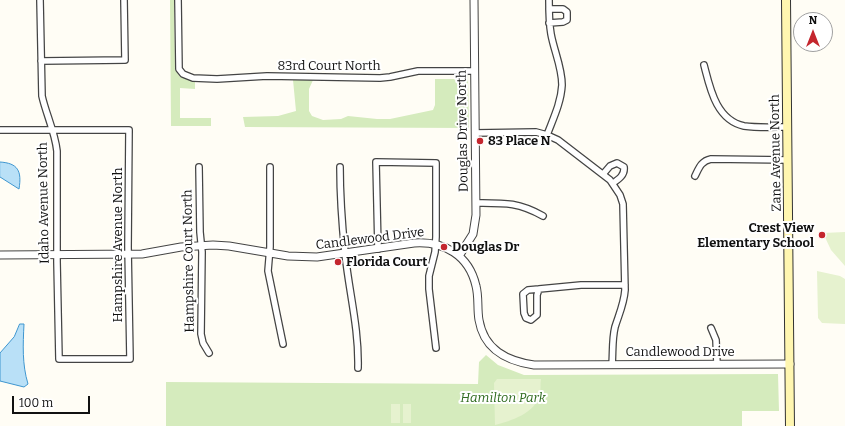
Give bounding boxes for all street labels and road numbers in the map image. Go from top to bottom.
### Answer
street label: 83rd Court North [277,58,381,74]
street label: Douglas Drive North [454,70,472,192]
street label: Zane Avenue North [767,94,785,212]
street label: Idaho Avenue North [35,142,53,264]
street label: Hampshire Avenue North [110,168,126,322]
street label: Hampshire Court North [180,189,198,333]
street label: Candlewood Drive [315,225,425,253]
street label: Candlewood Drive [625,344,735,360]

